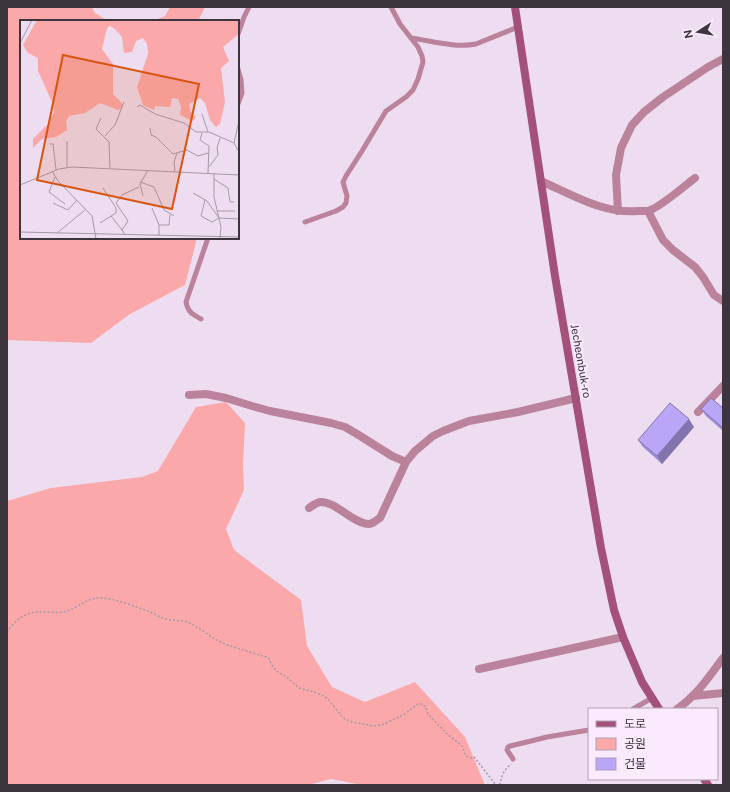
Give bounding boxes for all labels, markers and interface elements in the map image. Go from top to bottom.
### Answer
north arrow [678,12,718,52]
inset map [20,20,239,239]
text: N [681,29,695,40]
street label: Jecheonbuk-ro [569,323,593,399]
legend [588,708,718,780]
text: 도로 [624,717,646,731]
text: 공원 [624,737,646,751]
text: 건물 [624,757,646,771]

